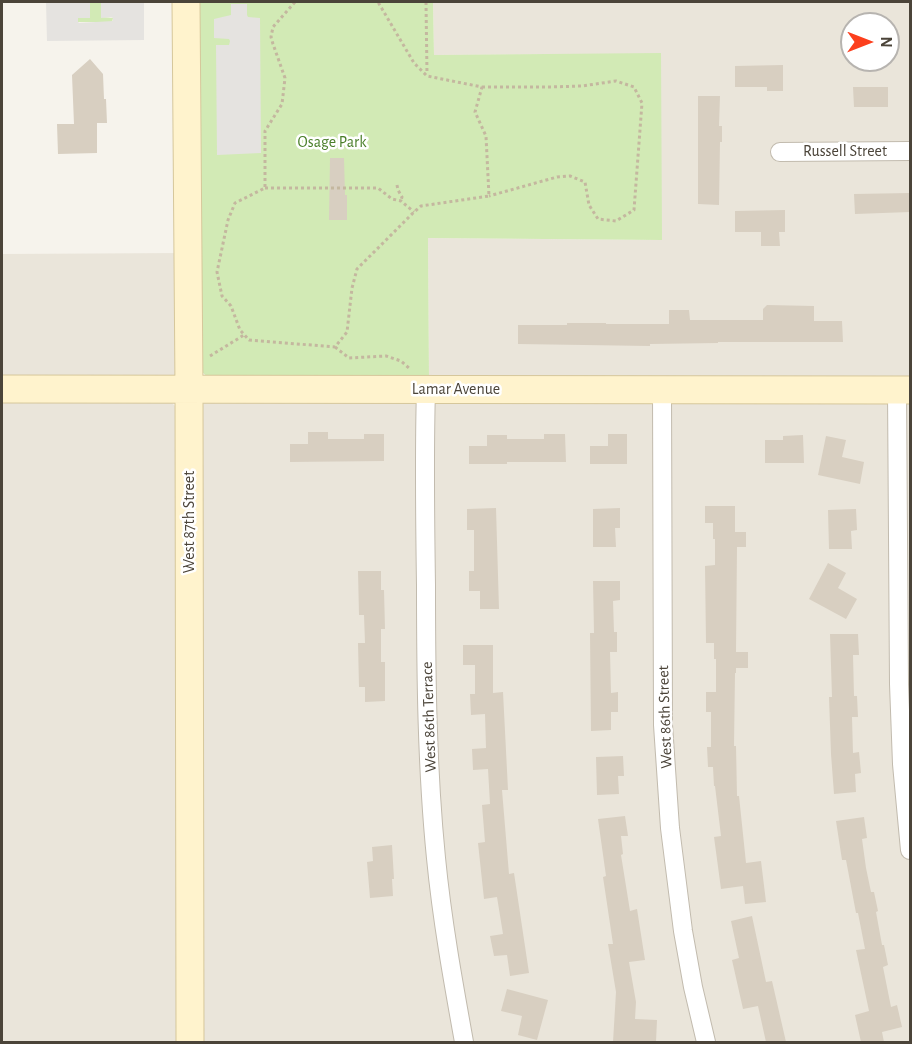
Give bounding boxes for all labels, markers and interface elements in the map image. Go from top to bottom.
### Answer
north arrow [840,12,900,72]
text: N [878,36,894,48]
park label: Osage Park [298,132,366,152]
street label: Russell Street [803,141,887,161]
street label: Lamar Avenue [412,379,500,399]
street label: West 87th Street [179,471,199,573]
street label: West 86th Terrace [417,661,441,773]
street label: West 86th Street [654,665,676,769]

